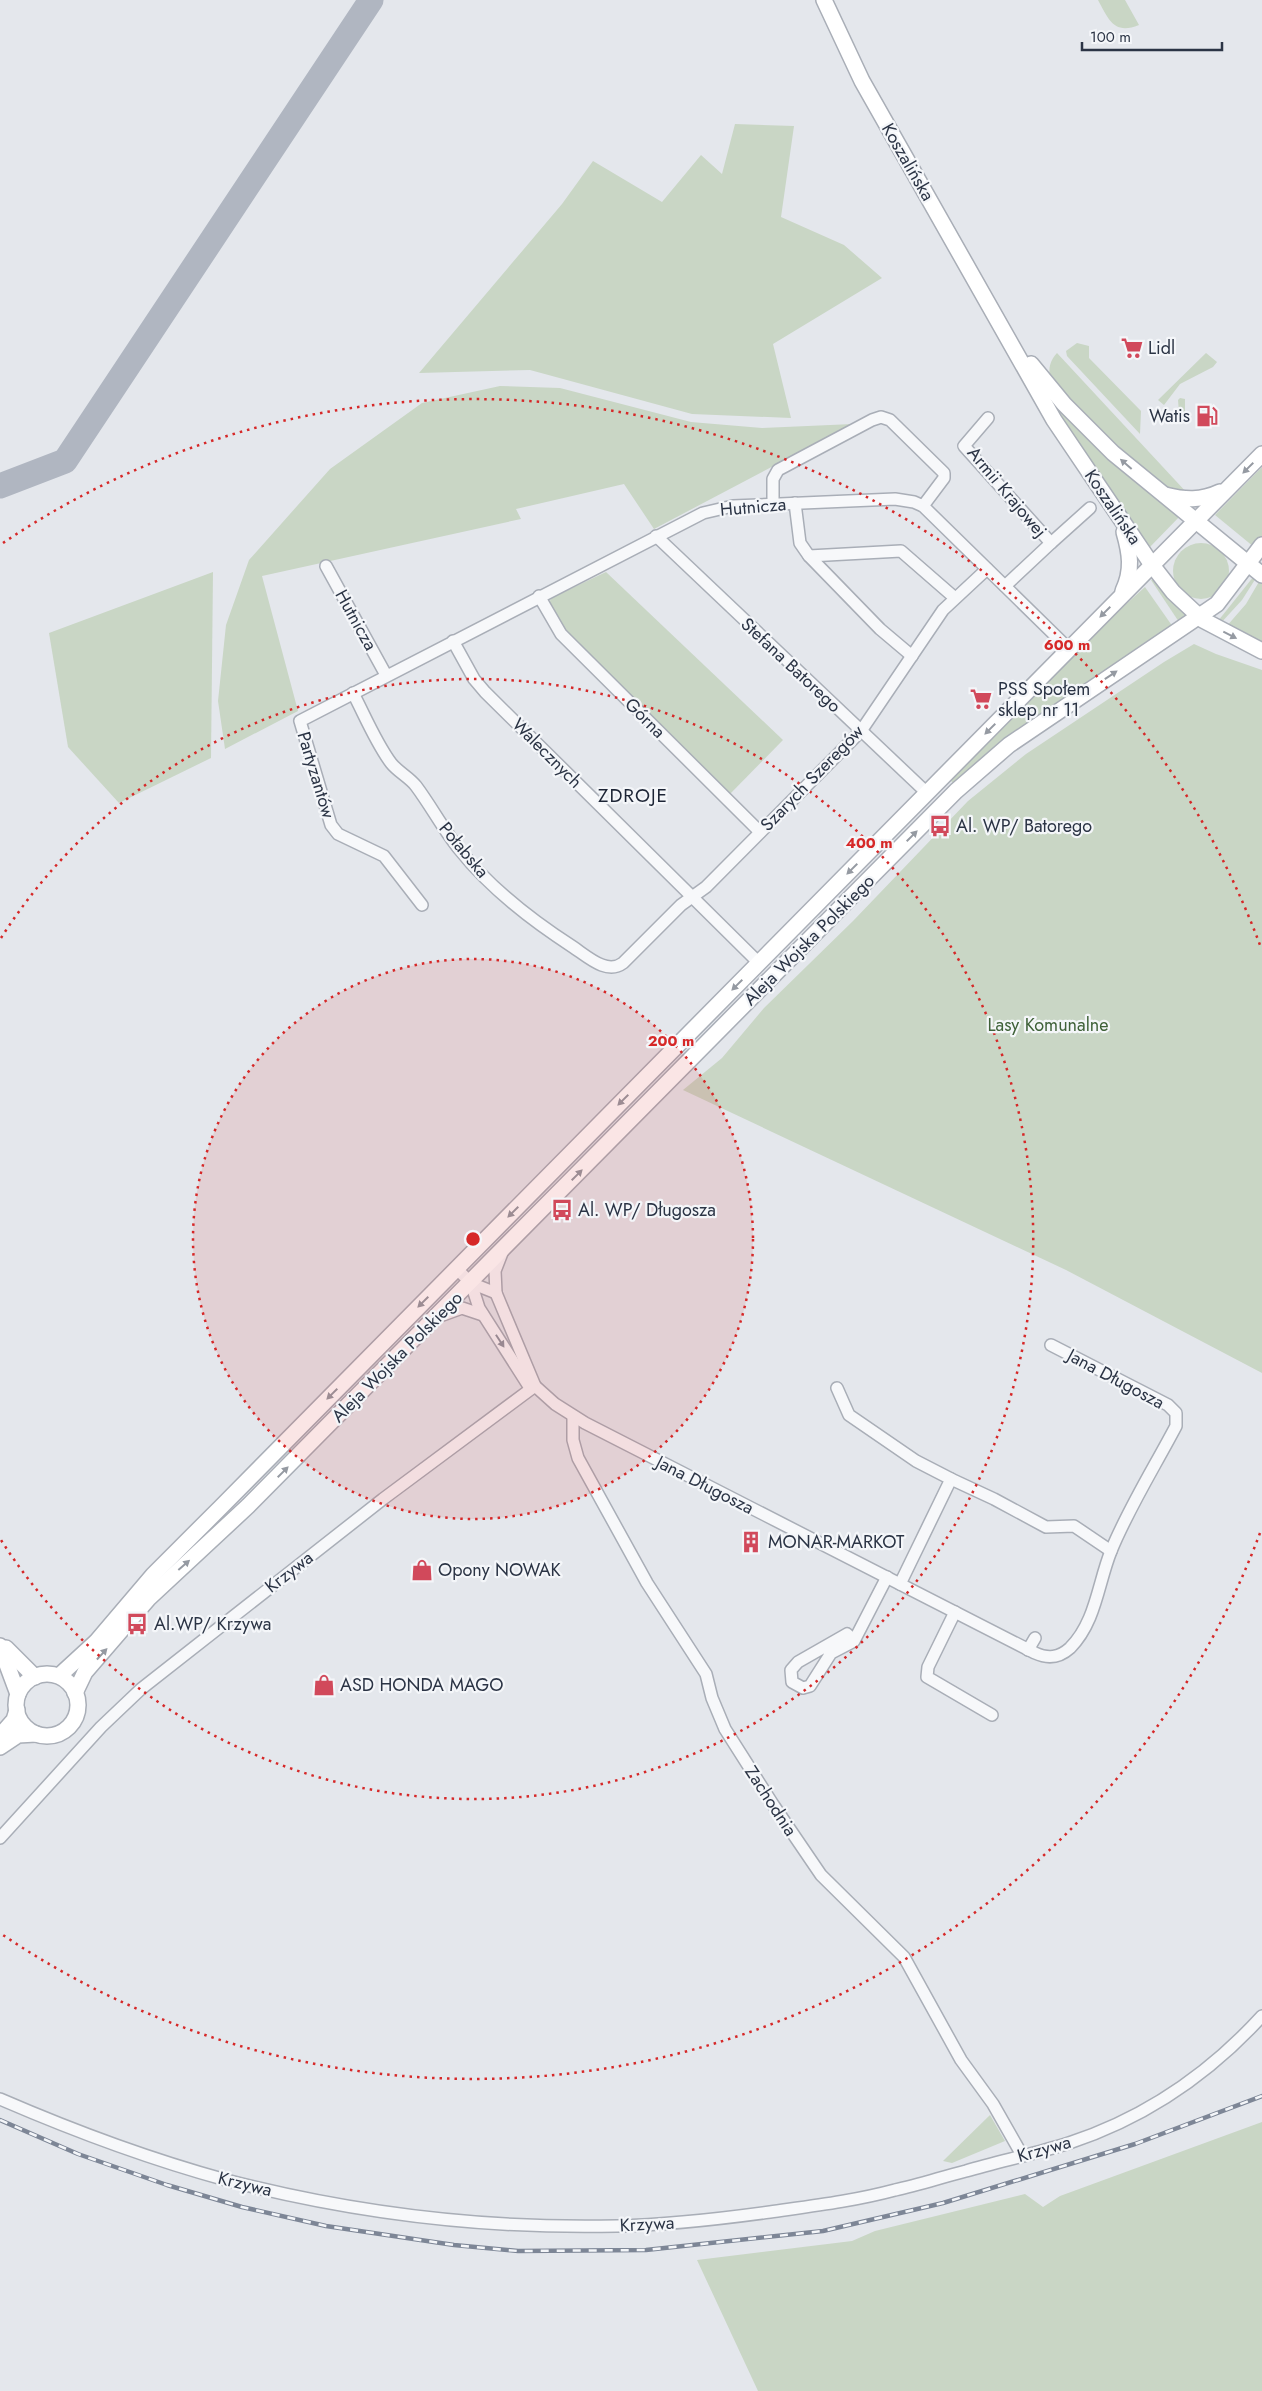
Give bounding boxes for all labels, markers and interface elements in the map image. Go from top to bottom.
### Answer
scale bar [1082,20,1222,52]
text: 100 m [1090,26,1131,48]
street label: Koszalińska [875,118,941,206]
supermarket icon: Lidl [1119,335,1145,361]
place label: Lidl [1148,335,1175,361]
place label: Watis [1149,403,1190,429]
fuel station icon: Watis [1194,403,1220,429]
street label: Armii Krajowej [961,441,1053,543]
one-way arrow [1120,458,1132,470]
one-way arrow [1242,462,1254,474]
street label: Koszalińska [1078,464,1148,550]
street label: Hutnicza [719,491,787,523]
street label: Hutnicza [329,585,383,655]
one-way arrow [1100,606,1112,618]
street label: Stefana Batorego [735,612,847,719]
one-way arrow [1222,631,1237,639]
text: 600 m [1044,634,1090,656]
one-way arrow [1104,670,1118,680]
place label: PSS Społem sklep nr 11 [998,676,1090,723]
supermarket icon: PSS Społem sklep nr 11 [968,686,994,712]
street label: Górna [619,692,671,744]
street label: Walecznych [506,712,588,794]
street label: Szarych Szeregów [754,718,870,837]
one-way arrow [985,722,997,734]
street label: Partyzantów [290,728,342,822]
district label: ZDROJE [598,782,668,809]
bus stop icon: Al. WP/ Batorego [927,813,953,839]
place label: Al. WP/ Batorego [956,813,1092,839]
street label: Połabska [433,816,495,884]
one-way arrow [906,830,918,842]
text: 400 m [845,832,893,854]
one-way arrow [846,863,858,875]
street label: Aleja Wojska Polskiego [737,868,881,1012]
one-way arrow [732,979,744,991]
park label: Lasy Komunalne [987,1012,1109,1038]
text: 200 m [648,1030,694,1052]
one-way arrow [617,1094,629,1106]
one-way arrow [571,1169,583,1181]
bus stop icon: Al. WP/ Długosza [549,1197,575,1223]
place label: Al. WP/ Długosza [578,1197,716,1223]
one-way arrow [507,1206,519,1218]
centre of rings [464,1230,482,1248]
street label: Aleja Wojska Polskiego [325,1285,469,1429]
one-way arrow [418,1296,430,1308]
one-way arrow [495,1335,504,1348]
street label: Jana Długosza [1061,1342,1169,1416]
one-way arrow [326,1388,338,1400]
street label: Jana Długosza [650,1448,758,1521]
one-way arrow [276,1466,288,1478]
building icon: MONAR-MARKOT [738,1529,764,1555]
place label: MONAR-MARKOT [768,1529,905,1555]
street label: Krzywa [259,1545,319,1599]
shop icon: Opony NOWAK [409,1557,435,1583]
place label: Opony NOWAK [438,1557,562,1583]
one-way arrow [177,1560,190,1571]
bus stop icon: Al.WP/ Krzywa [124,1611,150,1637]
place label: Al.WP/ Krzywa [154,1611,271,1637]
one-way arrow [96,1648,108,1660]
shop icon: ASD HONDA MAGO [311,1672,337,1698]
place label: ASD HONDA MAGO [340,1672,504,1698]
street label: Zachodnia [738,1761,804,1841]
street label: Krzywa [1014,2129,1074,2169]
street label: Krzywa [215,2165,275,2203]
street label: Krzywa [619,2210,675,2238]

